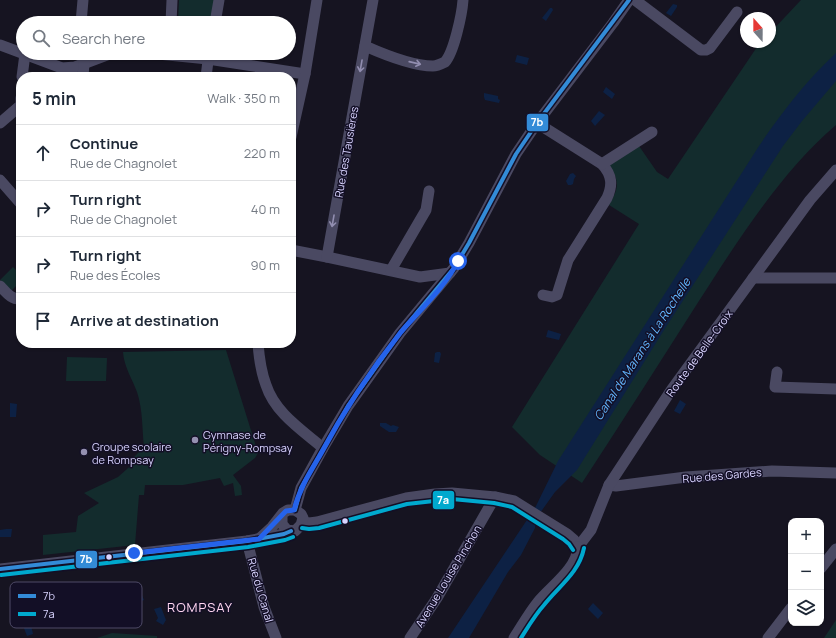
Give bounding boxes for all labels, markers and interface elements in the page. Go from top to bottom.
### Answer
north arrow [740,12,776,48]
search box [16,16,296,60]
icon: search [30,27,52,49]
text: Search here [62,28,145,49]
one-way arrow [357,59,365,72]
one-way arrow [408,59,421,67]
text: 5 min [32,87,76,110]
text: Walk · 350 m [207,89,280,107]
street label: Rue des Tausières [331,105,361,199]
line badge: 7b [526,113,549,132]
text: 7b [531,114,544,129]
text: Continue [70,133,138,154]
icon: ahead [32,142,54,164]
text: 220 m [244,144,280,162]
text: Rue de Chagnolet [70,154,177,172]
text: Turn right [70,189,141,210]
icon: right [32,198,54,220]
text: 40 m [251,200,280,218]
text: Rue de Chagnolet [70,210,177,228]
one-way arrow [329,215,337,228]
text: Turn right [70,245,141,266]
route start [449,252,467,270]
icon: right [32,254,54,276]
text: 90 m [250,256,280,274]
text: Rue des Écoles [70,266,160,284]
water label: Canal de Marans à La Rochelle [590,274,695,423]
street label: Route de Belle-Croix [662,306,736,399]
icon: arrive [32,310,54,332]
text: Arrive at destination [70,310,219,331]
place label: Gymnase de Périgny-Rompsay [203,427,293,455]
marker: Gymnase de Périgny-Rompsay [190,435,200,445]
place label: Groupe scolaire de Rompsay [92,439,172,467]
marker: Groupe scolaire de Rompsay [79,447,89,457]
street label: Rue des Gardes [682,464,762,486]
line badge: 7a [432,490,455,510]
text: 7a [437,492,449,507]
unlabelled marker [340,516,350,526]
map controls [788,518,824,626]
button: + [788,518,824,554]
street label: Avenue Louise Pinchon [411,522,485,630]
route end [125,544,143,562]
line badge: 7b [75,550,98,569]
text: 7b [80,551,93,566]
unlabelled marker [104,552,114,562]
button: − [788,554,824,590]
street label: Rue du Canal [245,556,277,624]
legend [10,582,142,628]
text: 7b [43,588,56,603]
button: layers [788,590,824,626]
district label: ROMPSAY [167,598,233,616]
text: 7a [43,606,55,621]

